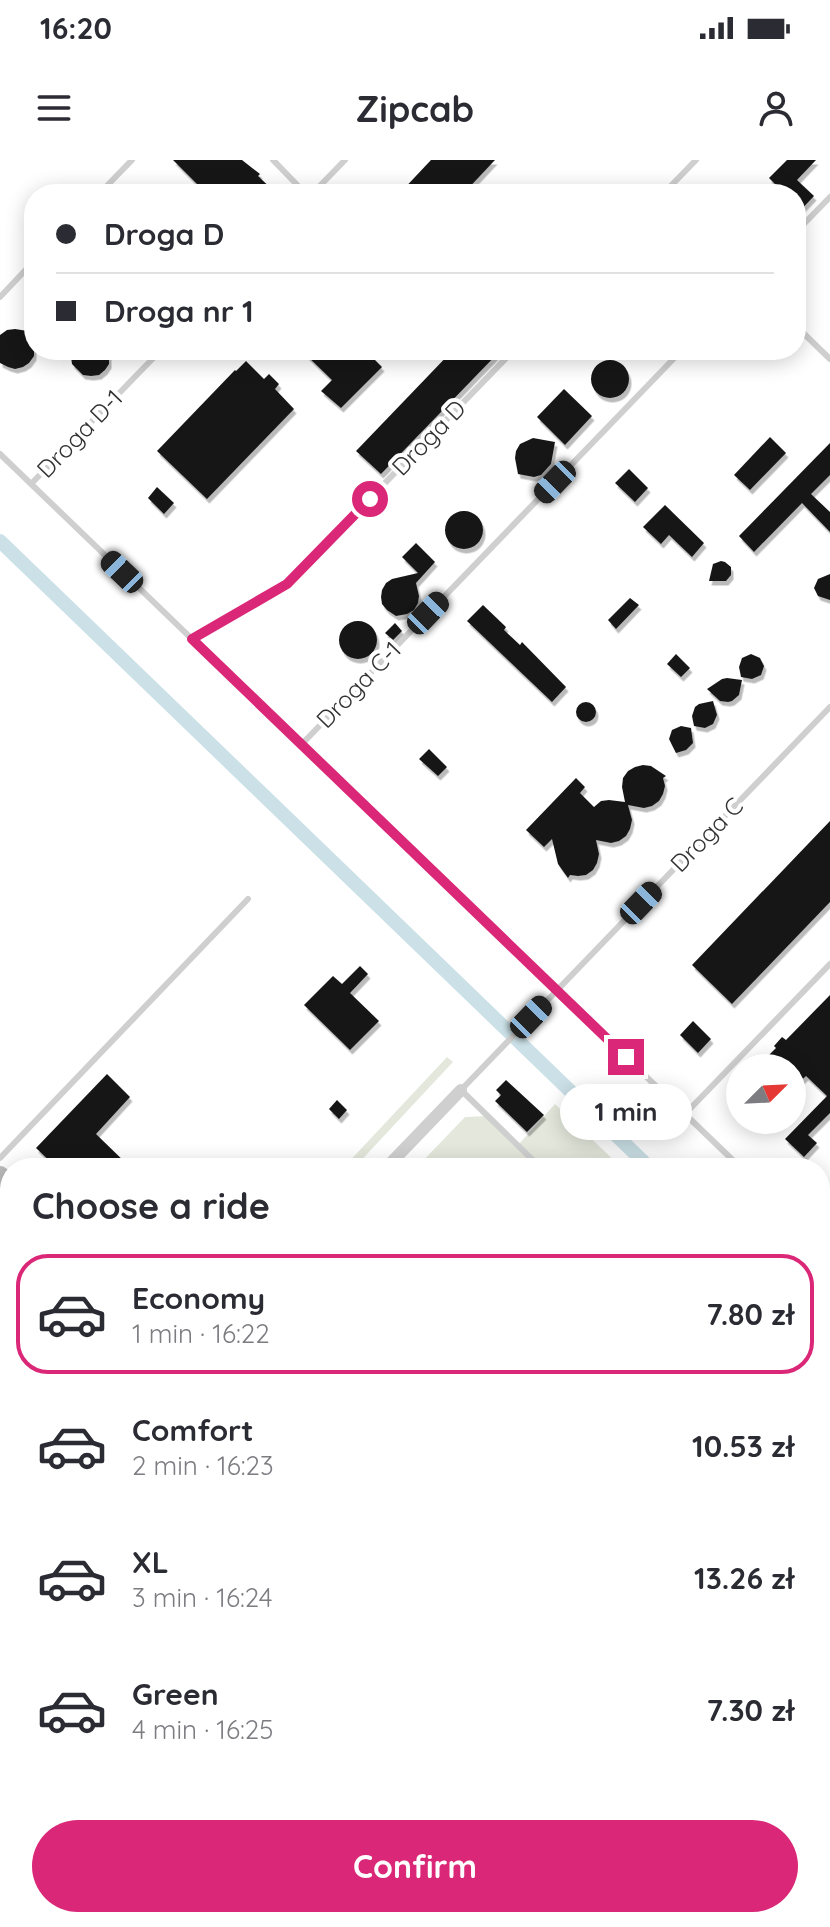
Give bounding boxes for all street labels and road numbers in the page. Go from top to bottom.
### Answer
street label: Droga D-1 [30,383,129,484]
street label: Droga D [385,393,472,481]
street label: Droga C-1 [310,635,407,734]
street label: Droga C [664,791,749,878]

